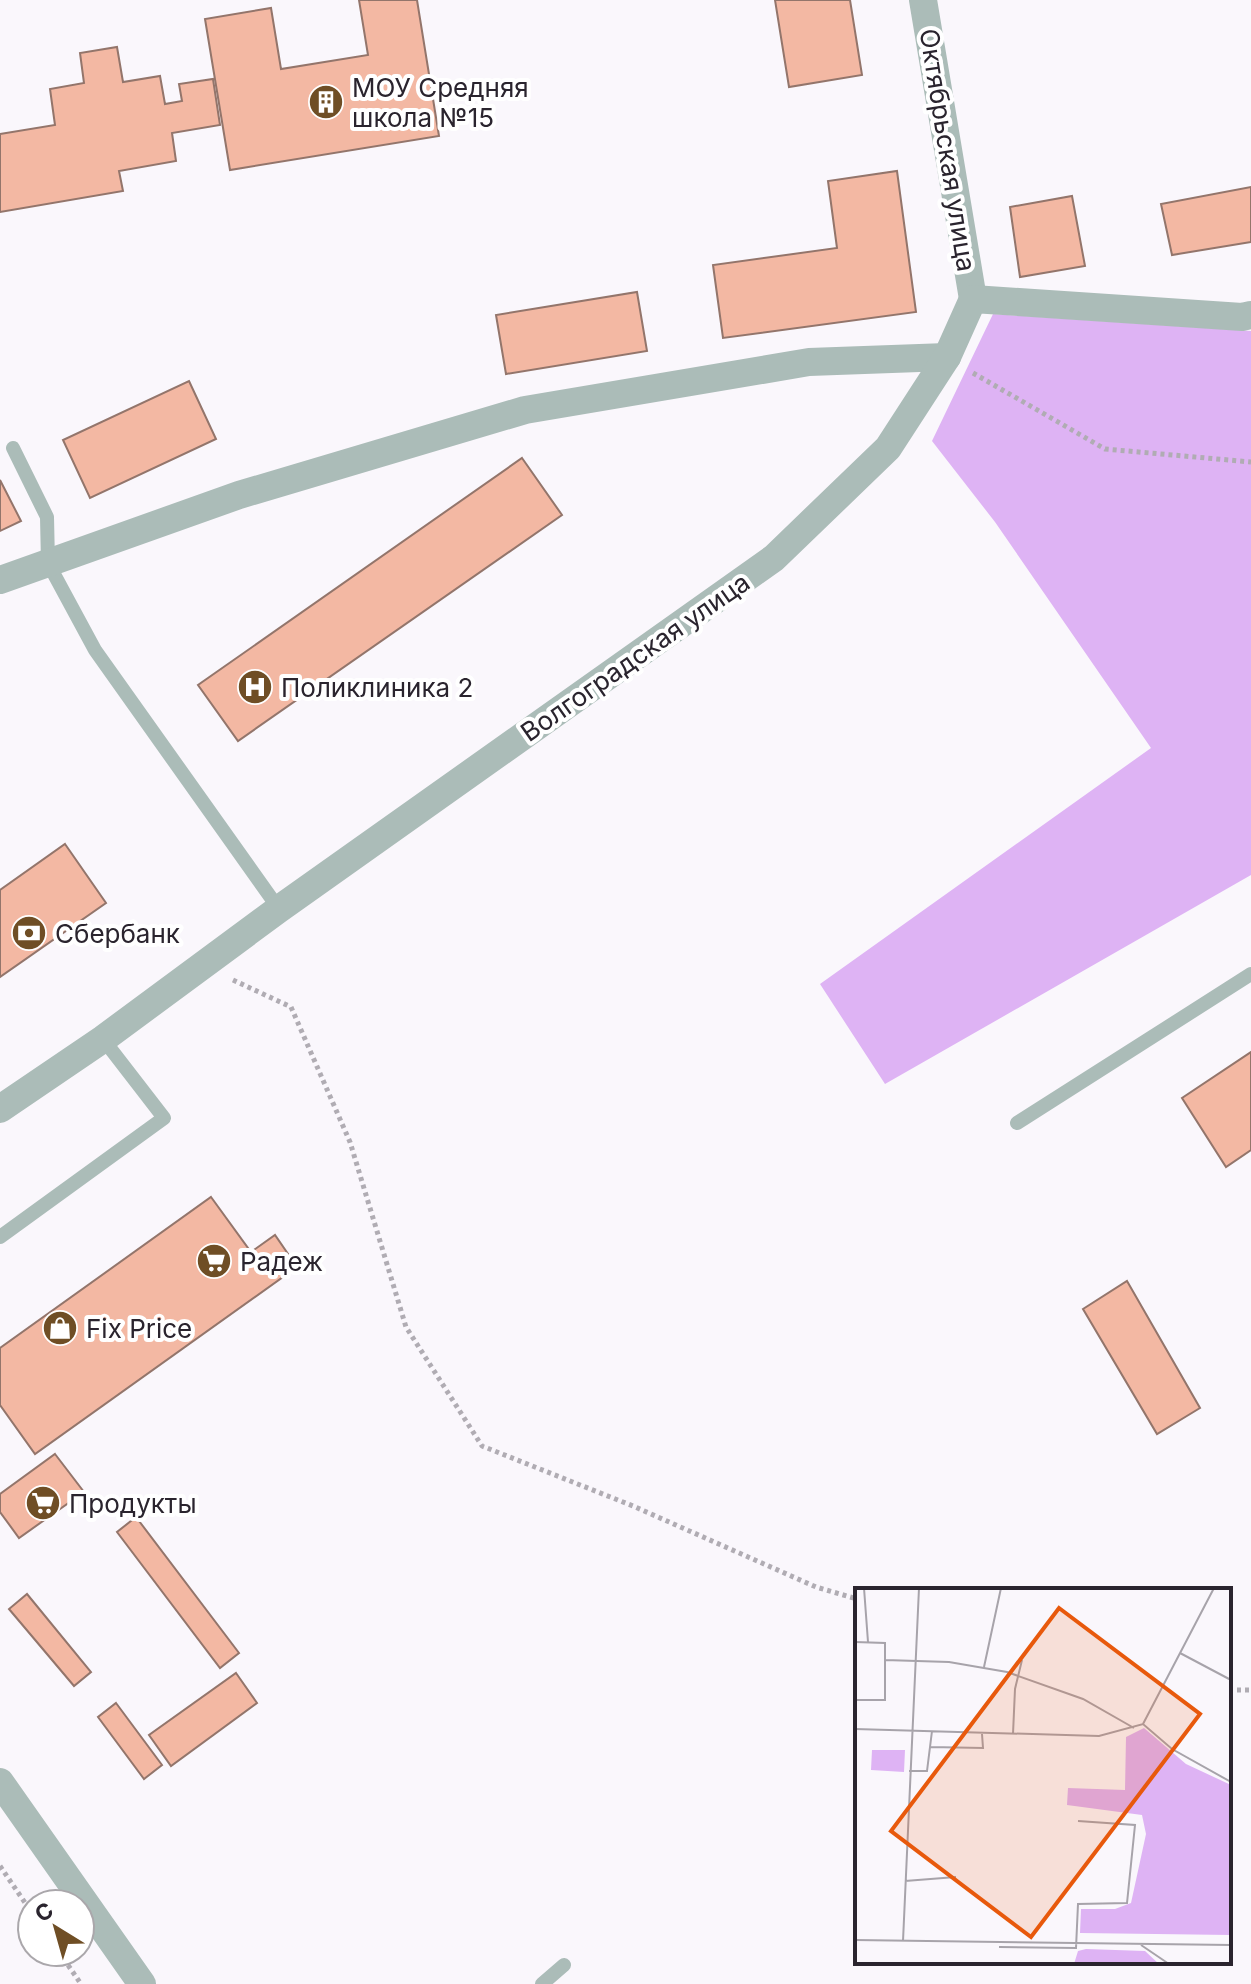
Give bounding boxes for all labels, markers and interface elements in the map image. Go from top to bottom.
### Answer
street label: Октябрьская улица [913,26,983,274]
place label: МОУ Средняя школа №15 [352,72,529,133]
building icon: МОУ Средняя школа №15 [307,83,345,121]
street label: Волгоградская улица [515,566,755,748]
hospital icon: Поликлиника 2 [236,668,274,706]
place label: Поликлиника 2 [281,672,473,703]
bank icon: Сбербанк [10,914,48,952]
place label: Сбербанк [55,918,180,949]
supermarket icon: Радеж [195,1242,233,1280]
place label: Радеж [240,1246,323,1277]
shop icon: Fix Price [41,1309,79,1347]
place label: Fix Price [86,1313,192,1344]
supermarket icon: Продукты [24,1484,62,1522]
place label: Продукты [69,1488,197,1519]
inset map [855,1588,1231,1964]
north arrow [16,1888,96,1968]
text: С [30,1897,58,1927]

